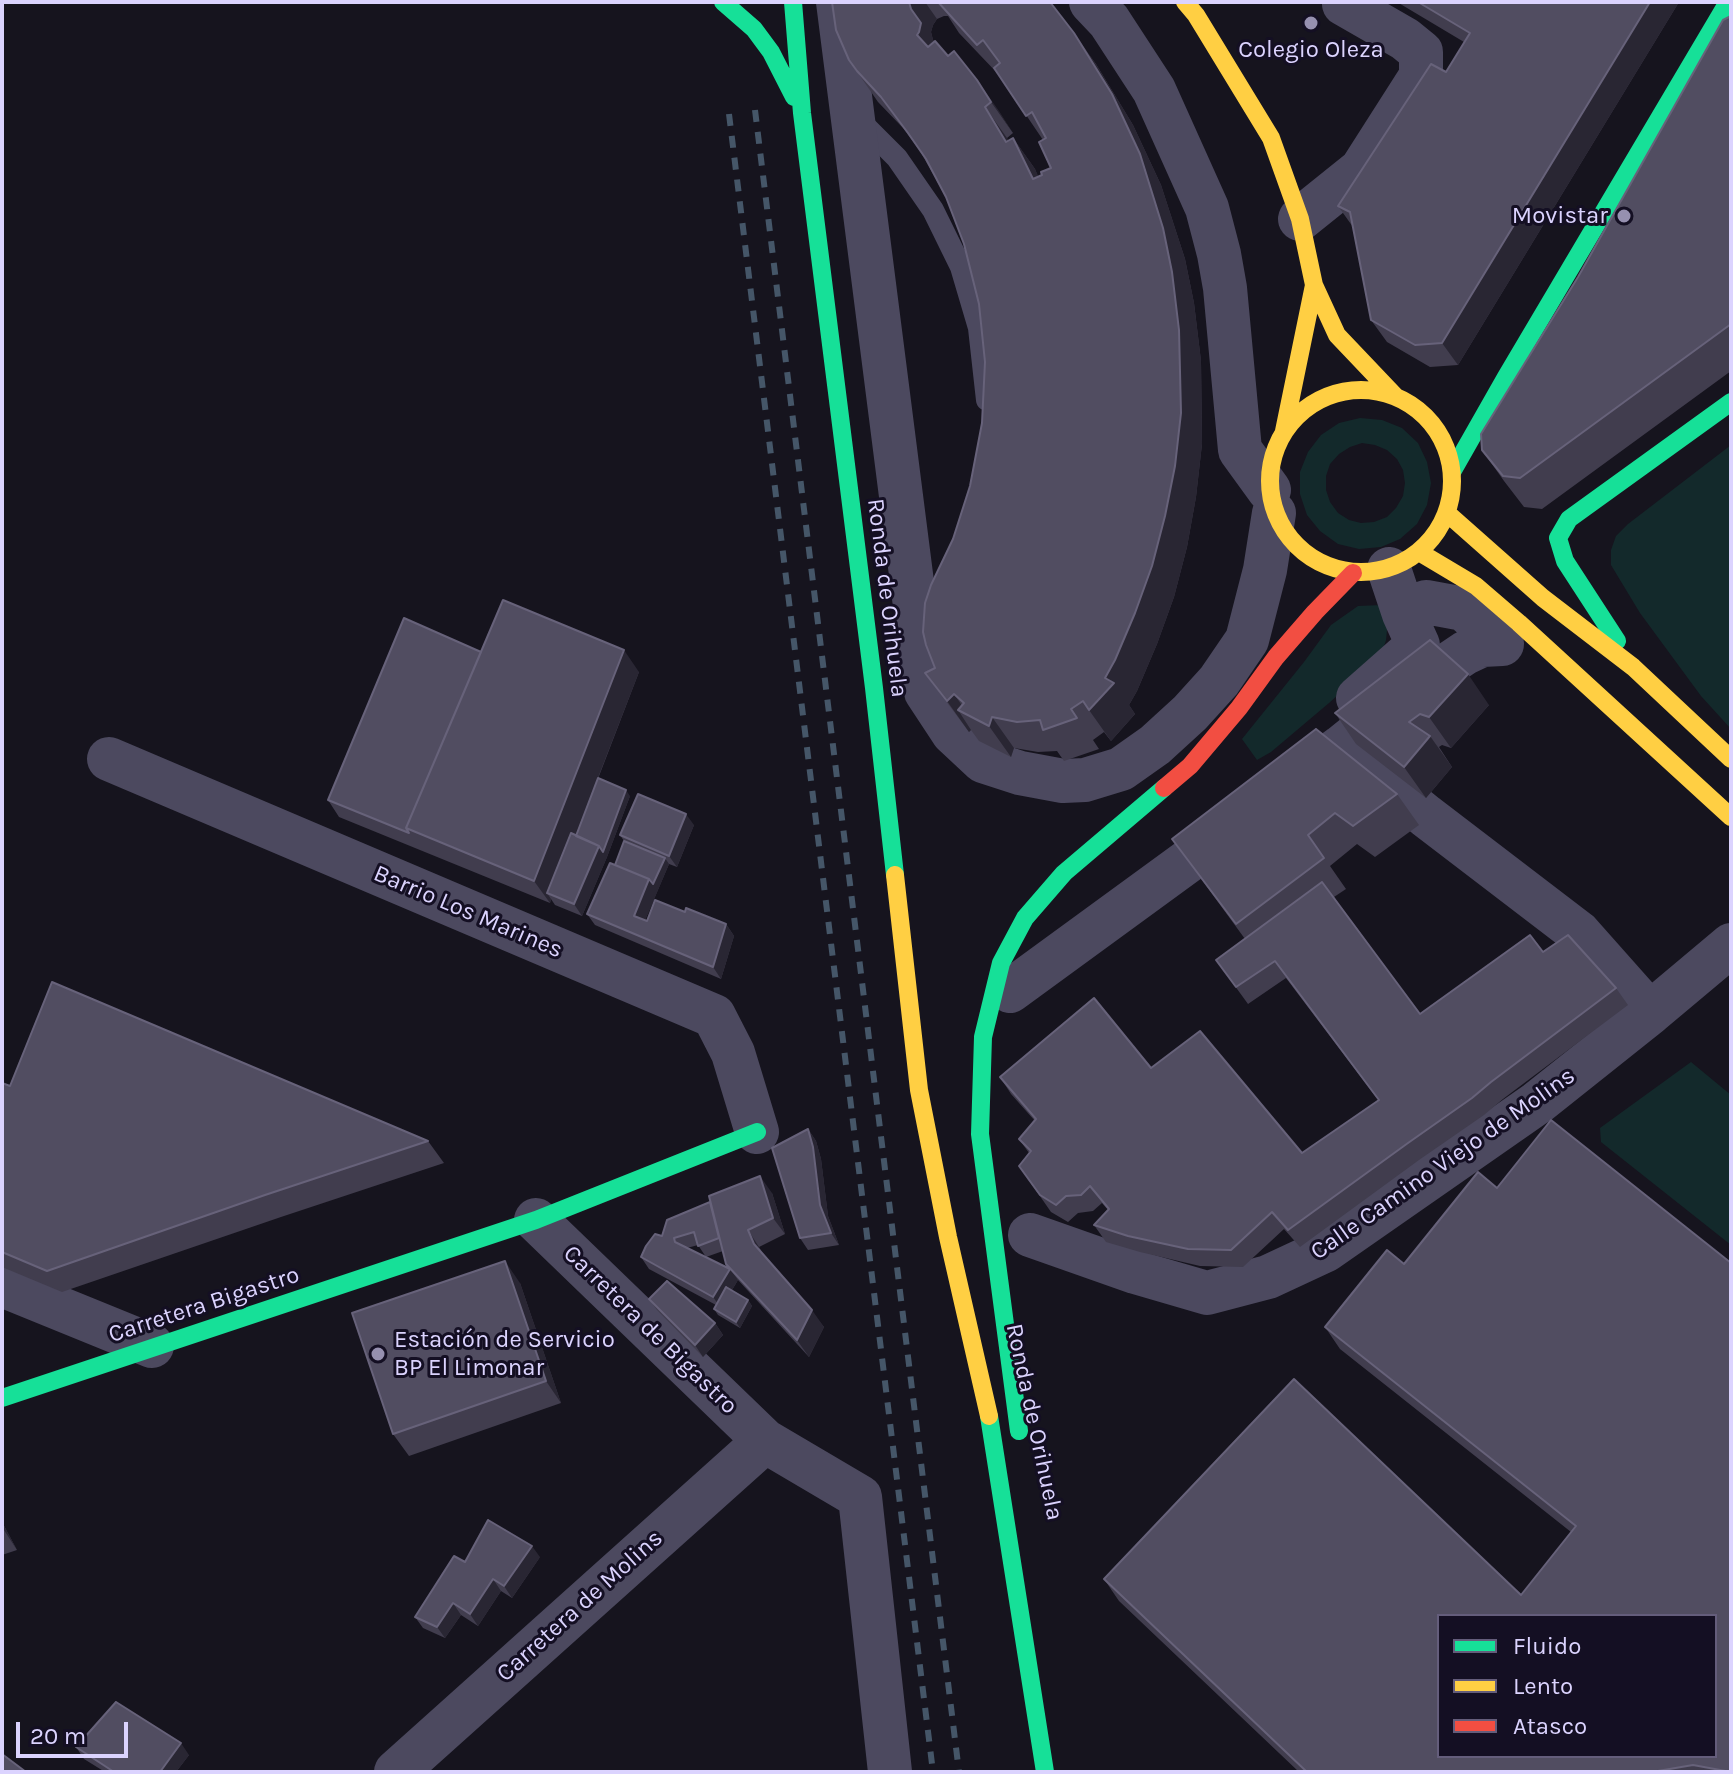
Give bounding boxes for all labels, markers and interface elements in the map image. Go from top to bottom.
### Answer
marker: Colegio Oleza [1302,14,1320,32]
place label: Colegio Oleza [1238,36,1384,64]
place label: Movistar [1512,202,1608,230]
marker: Movistar [1615,207,1633,225]
street label: Ronda de Orihuela [861,497,913,699]
street label: Barrio Los Marines [369,859,567,965]
street label: Calle Camino Viejo de Molins [1305,1062,1581,1266]
street label: Carretera de Bigastro [557,1239,743,1421]
street label: Carretera Bigastro [105,1261,303,1349]
street label: Ronda de Orihuela [999,1321,1069,1523]
place label: Estación de Servicio BP El Limonar [394,1326,615,1382]
marker: Estación de Servicio BP El Limonar [369,1345,387,1363]
street label: Carretera de Molins [491,1524,669,1688]
legend [1437,1614,1717,1758]
text: Fluido [1513,1632,1581,1660]
text: Lento [1513,1672,1573,1700]
scale bar [20,1706,132,1756]
text: Atasco [1513,1712,1587,1740]
text: 20 m [30,1722,86,1750]

